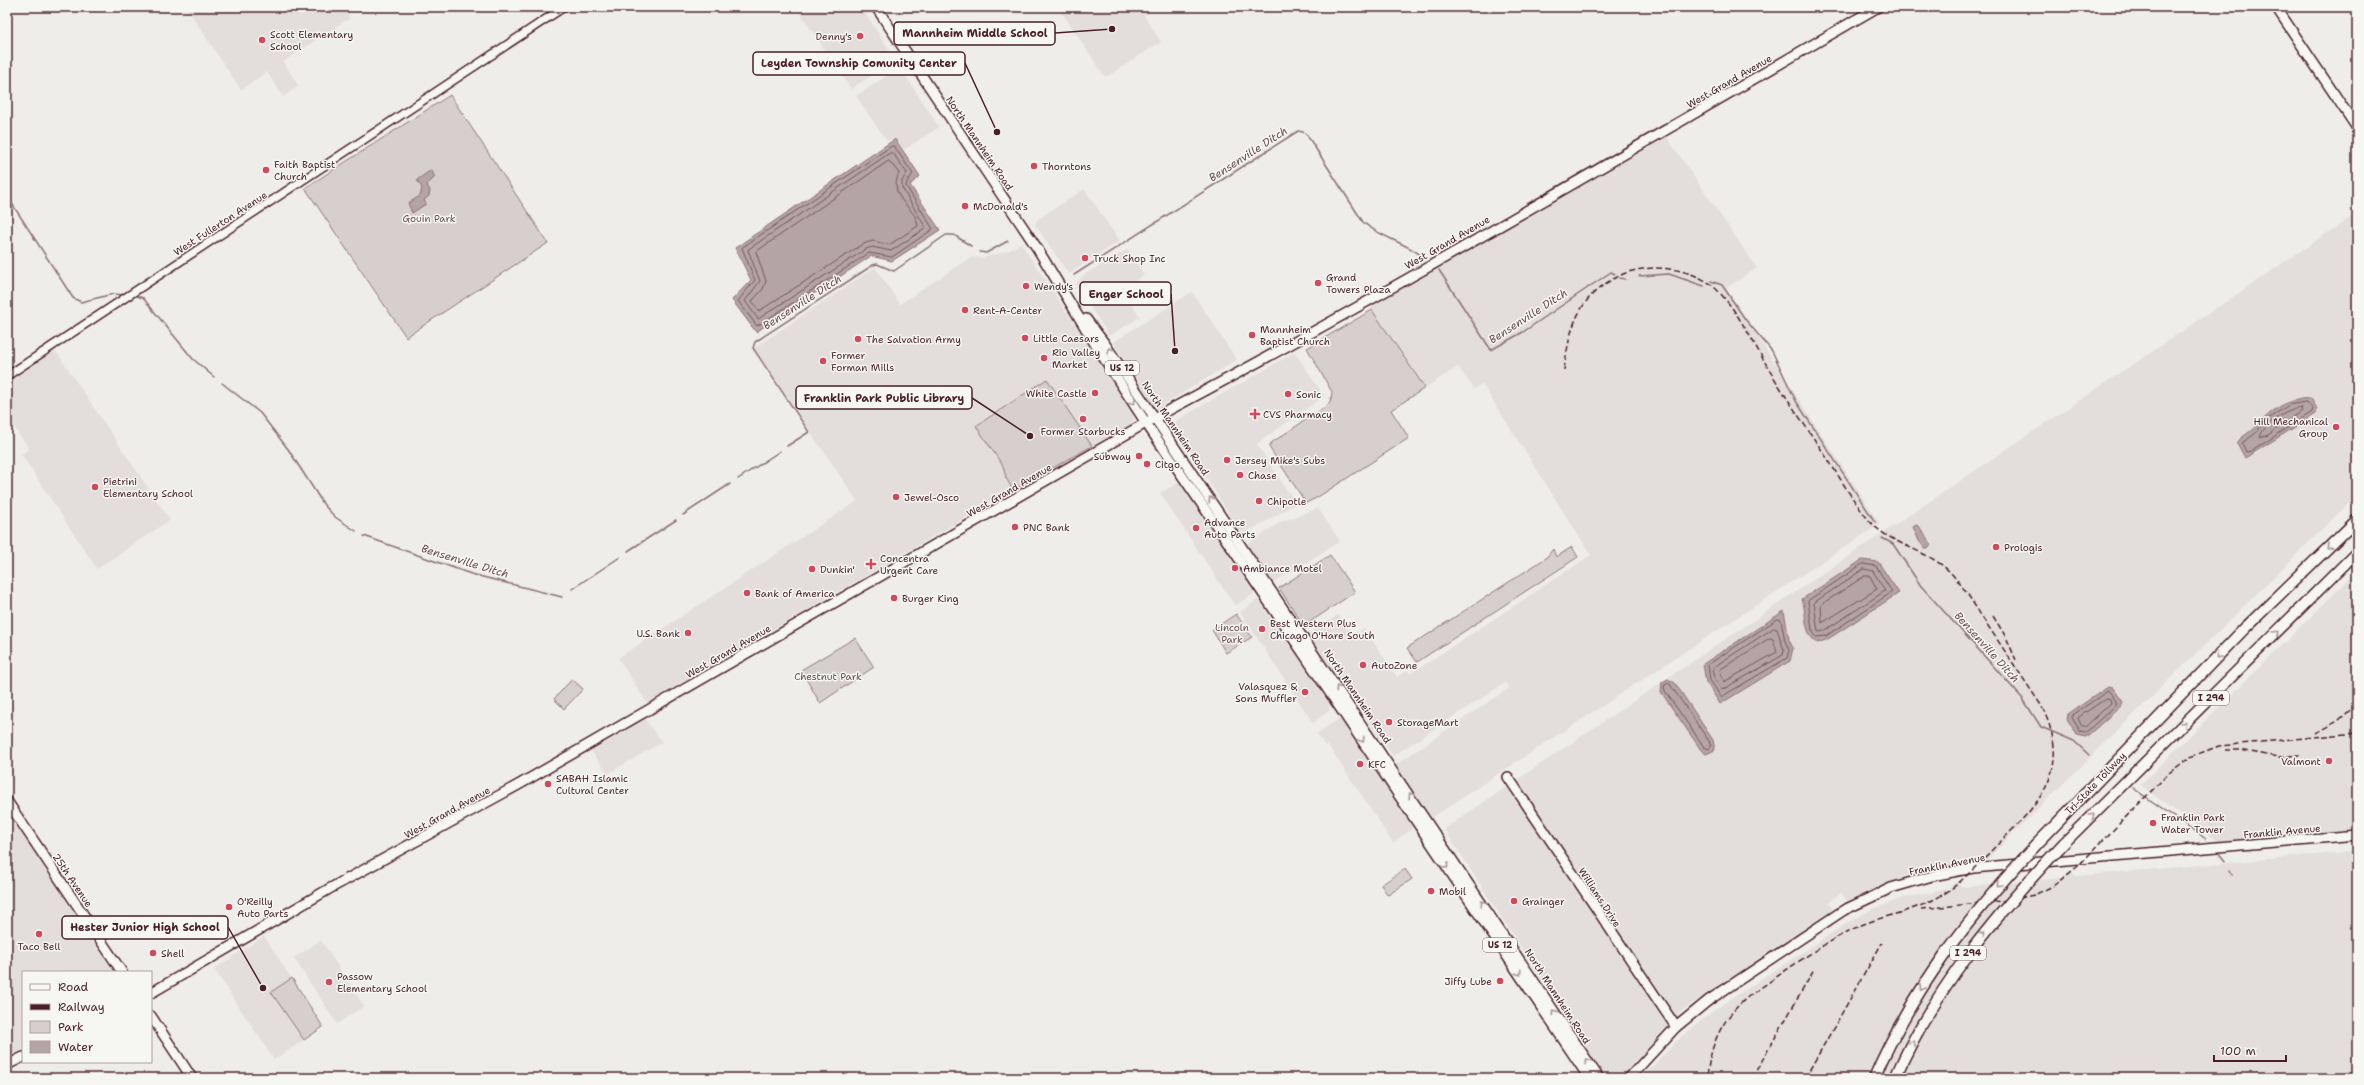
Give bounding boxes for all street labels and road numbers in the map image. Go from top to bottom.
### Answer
street label: West Grand Avenue [1684,52,1774,111]
street label: North Mannheim Road [943,94,1016,194]
street label: West Fullerton Avenue [171,188,270,259]
street label: West Grand Avenue [1402,213,1492,272]
road number: US 12 [1105,361,1139,375]
street label: North Mannheim Road [1139,379,1212,479]
street label: West Grand Avenue [964,461,1054,520]
street label: West Grand Avenue [683,622,773,681]
street label: North Mannheim Road [1321,647,1394,747]
road number: I 294 [2193,691,2229,705]
street label: Tri-State Tollway [2062,749,2129,817]
street label: West Grand Avenue [402,783,493,841]
street label: Franklin Avenue [2243,822,2322,841]
street label: 25th Avenue [50,851,96,910]
street label: Franklin Avenue [1908,851,1987,878]
street label: Williams Drive [1575,865,1624,930]
road number: US 12 [1483,938,1517,952]
street label: North Mannheim Road [1522,946,1594,1047]
road number: I 294 [1950,946,1986,960]

